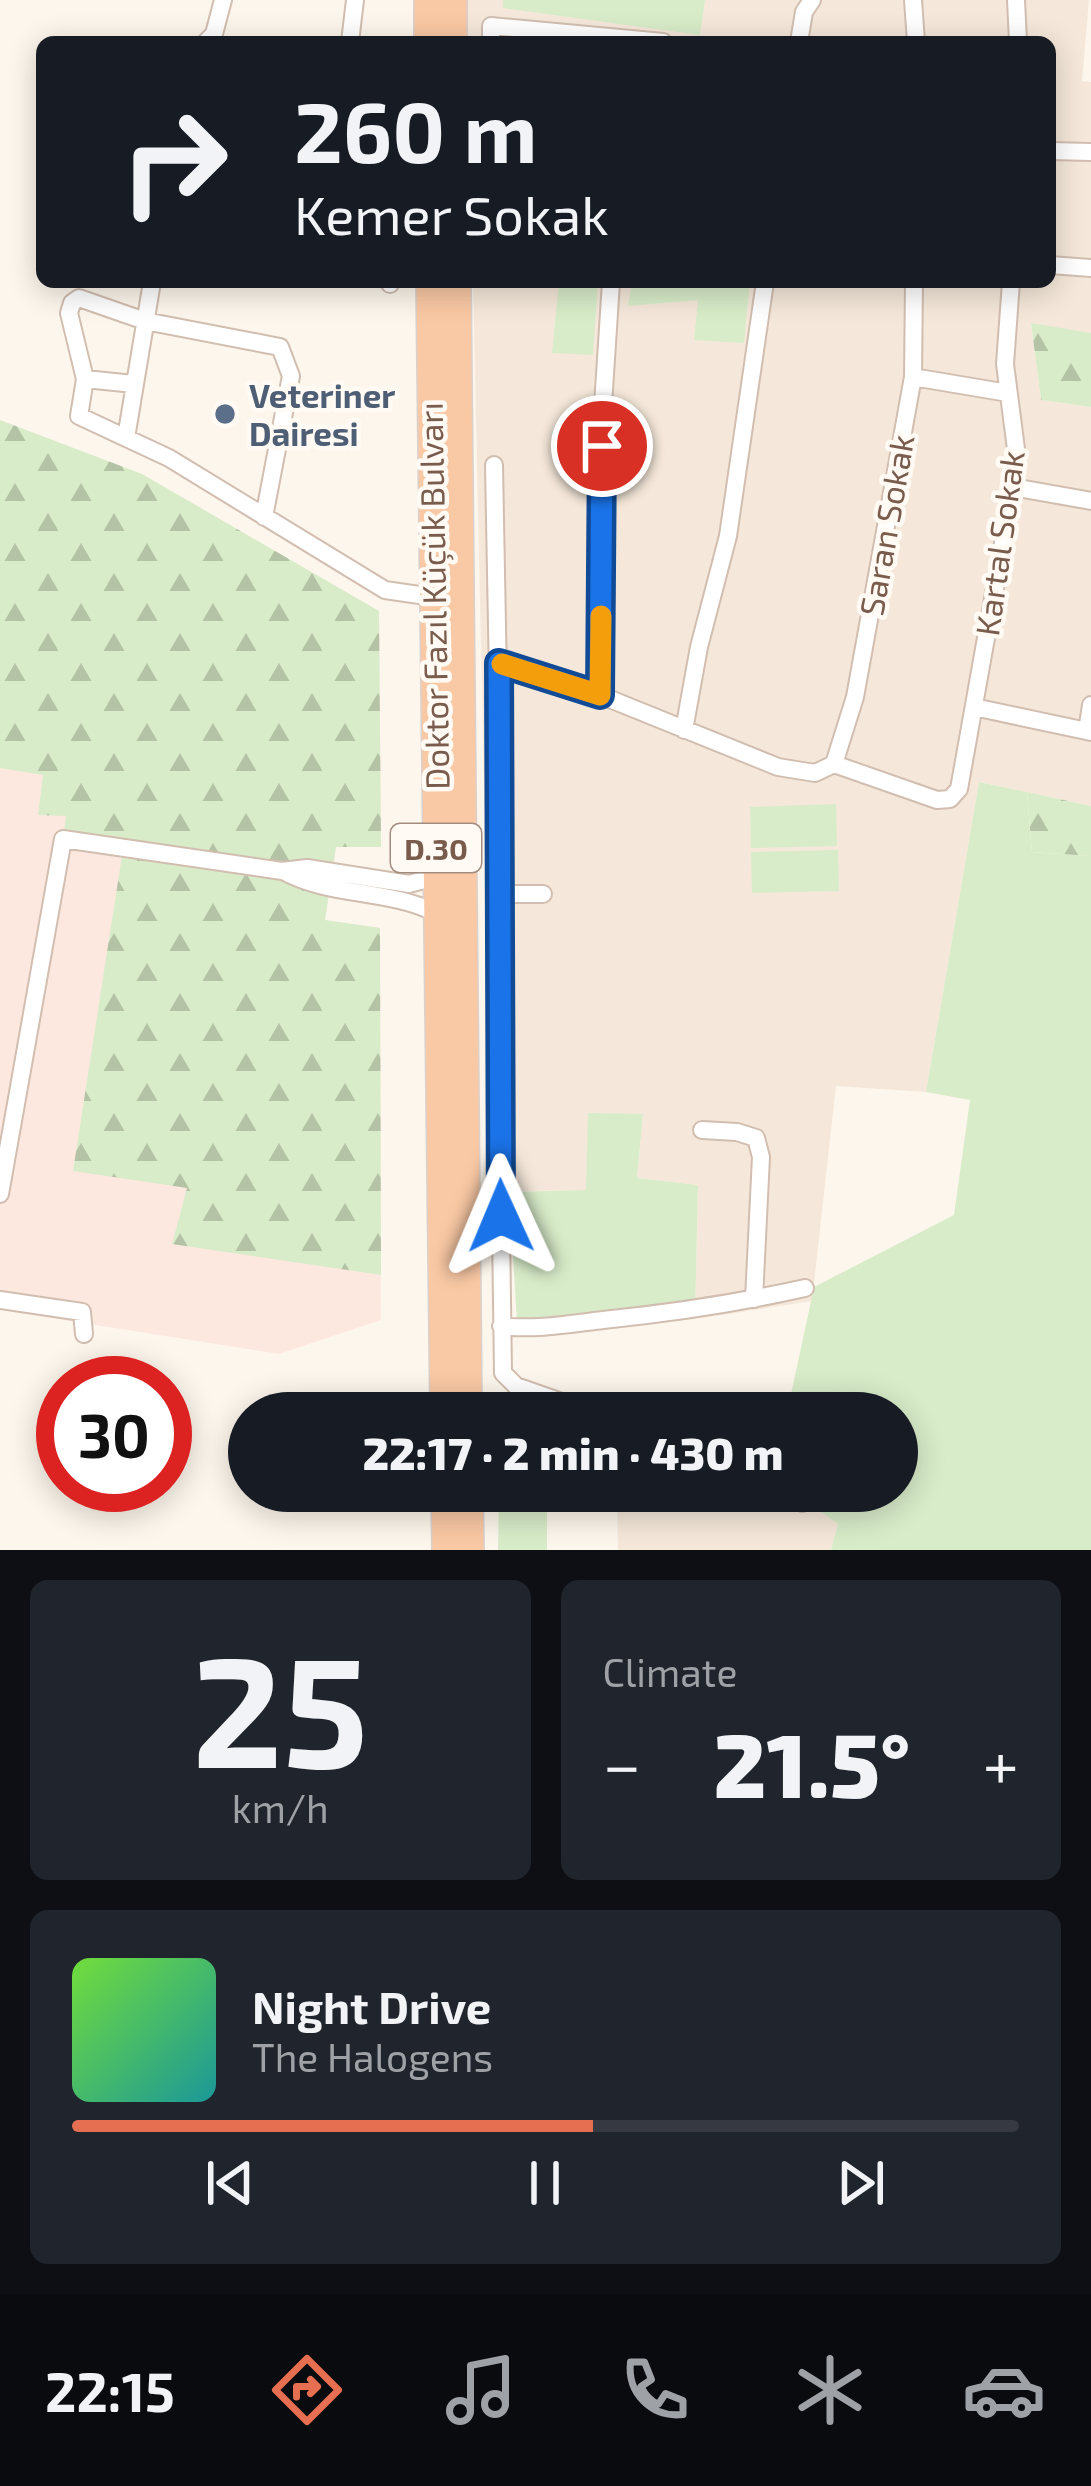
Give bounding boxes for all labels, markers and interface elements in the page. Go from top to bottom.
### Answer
text: 260 m [294,79,538,180]
icon: right [96,84,252,240]
text: Kemer Sokak [294,181,609,246]
place label: Veteriner Dairesi [249,375,395,453]
pin [551,395,653,497]
marker: Veteriner Dairesi [212,401,238,427]
street label: Doktor Fazıl Küçük Bulvarı [410,402,458,790]
icon: arrive [569,413,635,479]
street label: Saran Sokak [850,431,922,619]
street label: Kartal Sokak [966,448,1032,638]
road number: D.30 [391,824,481,872]
position arrow [438,1153,564,1279]
speed limit sign: 30 [36,1356,192,1512]
text: 22:17 · 2 min · 430 m [362,1425,784,1479]
text: 25 [192,1612,369,1799]
text: Climate [603,1648,737,1695]
text: 21.5° [713,1708,910,1816]
text: − [603,1723,641,1802]
text: + [983,1723,1019,1802]
text: km/h [232,1784,329,1831]
text: Night Drive [252,1979,491,2033]
text: The Halogens [252,2033,493,2080]
icon: previous [197,2150,263,2216]
icon: pause [512,2150,578,2216]
icon: next [828,2150,894,2216]
icon: directions [265,2348,349,2432]
icon: music [439,2348,523,2432]
icon: phone [613,2348,697,2432]
icon: climate [788,2348,872,2432]
icon: car [962,2348,1046,2432]
text: 22:15 [45,2358,175,2423]

